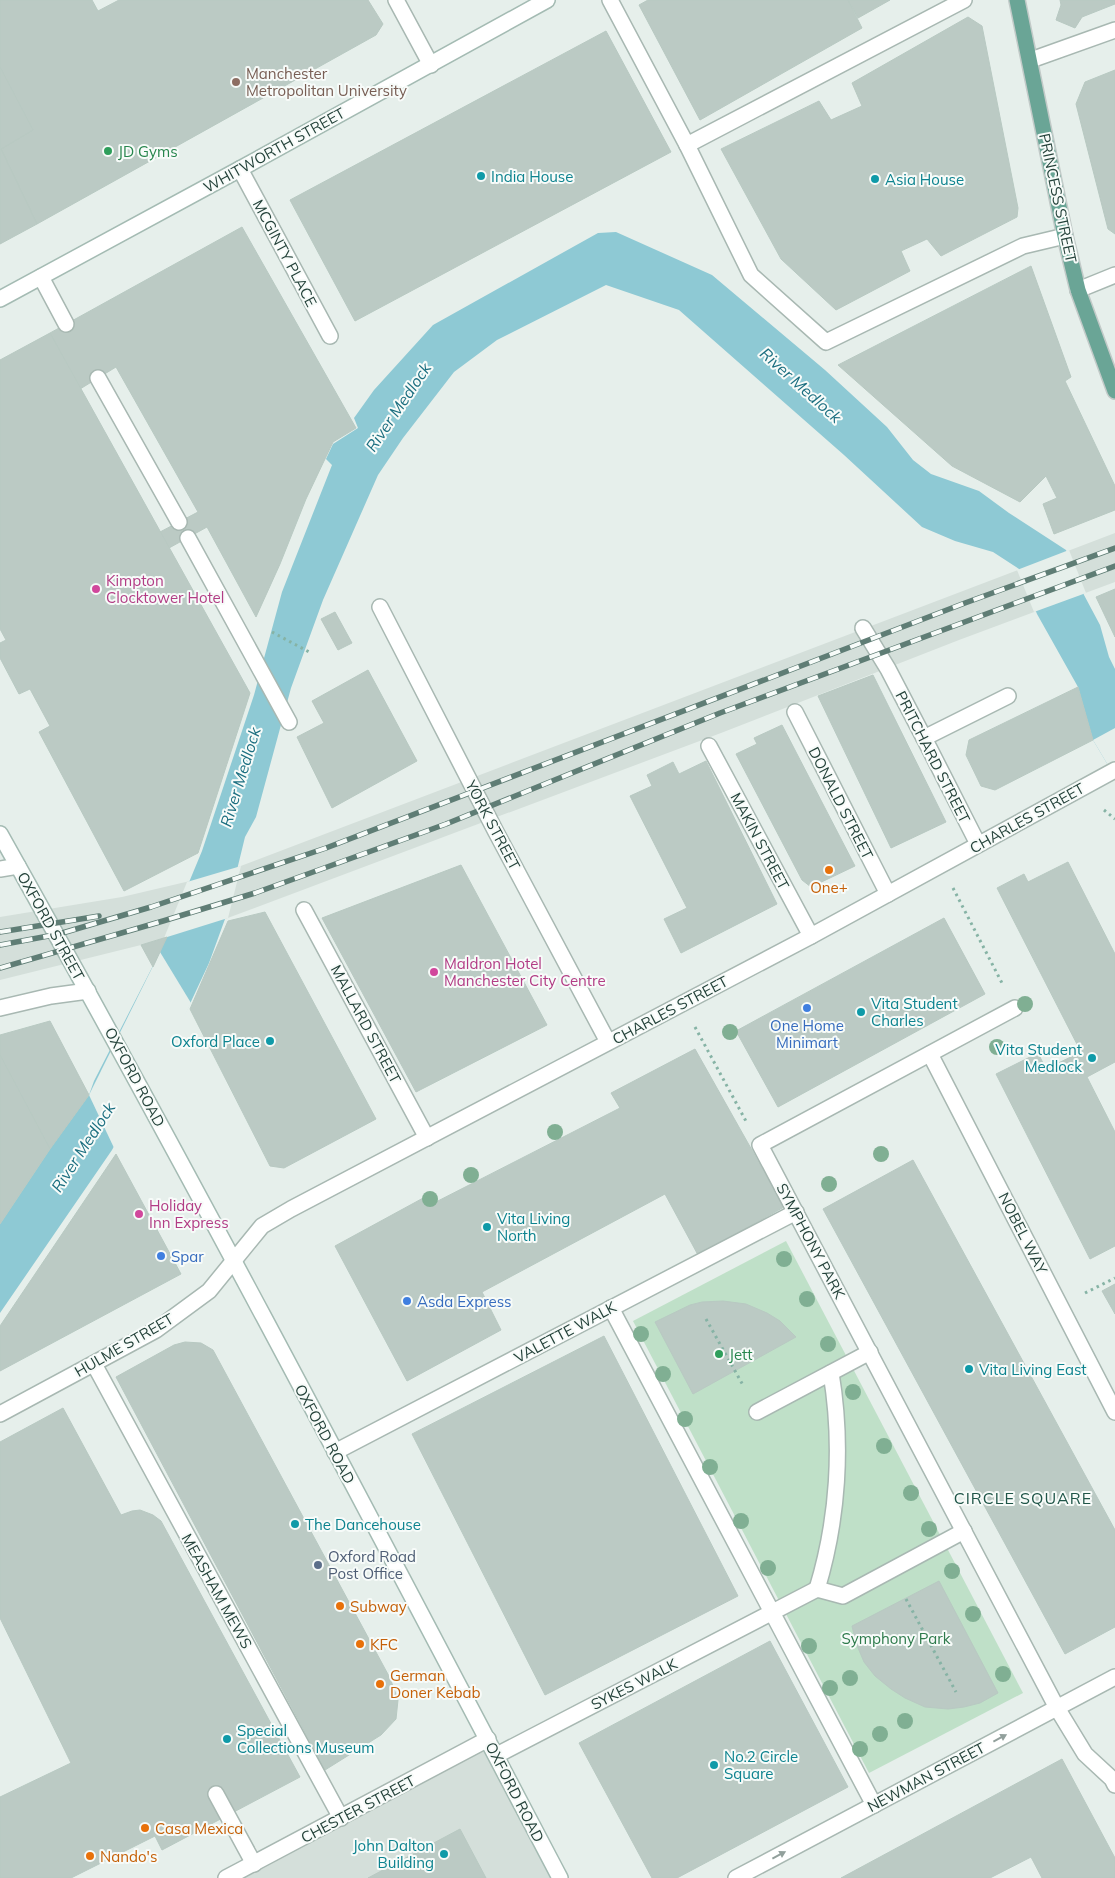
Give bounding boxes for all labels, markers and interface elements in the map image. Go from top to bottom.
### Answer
place label: Manchester Metropolitan University [246,64,407,100]
marker: Manchester Metropolitan University [230,76,242,88]
street label: WHITWORTH STREET [200,103,348,197]
street label: PRINCESS STREET [1035,132,1081,264]
place label: JD Gyms [118,142,178,161]
marker: JD Gyms [102,145,114,157]
place label: India House [491,167,573,186]
marker: India House [475,170,487,182]
place label: Asia House [885,170,964,189]
marker: Asia House [869,173,881,185]
street label: MCGINTY PLACE [249,196,321,310]
water label: River Medlock [756,343,847,427]
water label: River Medlock [361,358,436,455]
place label: Kimpton Clocktower Hotel [106,571,224,607]
marker: Kimpton Clocktower Hotel [90,583,102,595]
street label: PRITCHARD STREET [891,688,975,826]
water label: River Medlock [215,724,265,829]
street label: DONALD STREET [805,744,877,862]
street label: YORK STREET [461,776,525,873]
street label: CHARLES STREET [966,779,1088,857]
street label: MAKIN STREET [726,789,794,893]
marker: One+ [823,864,835,876]
street label: OXFORD STREET [13,868,89,984]
place label: One+ [810,878,848,897]
place label: Maldron Hotel Manchester City Centre [444,954,606,990]
street label: MALLARD STREET [327,961,405,1087]
marker: Maldron Hotel Manchester City Centre [428,966,440,978]
street label: CHARLES STREET [609,971,731,1049]
place label: Vita Student Charles [871,994,958,1030]
marker: One Home Minimart [801,1002,813,1014]
marker: Vita Student Charles [855,1006,867,1018]
place label: One Home Minimart [770,1016,844,1052]
street label: OXFORD ROAD [101,1024,169,1130]
place label: Oxford Place [171,1032,260,1051]
marker: Oxford Place [264,1035,276,1047]
place label: Vita Student Medlock [995,1040,1082,1076]
marker: Vita Student Medlock [1086,1052,1098,1064]
water label: River Medlock [47,1098,120,1196]
street label: SYMPHONY PARK [773,1180,850,1302]
street label: NOBEL WAY [994,1189,1052,1278]
place label: Holiday Inn Express [149,1196,229,1232]
marker: Holiday Inn Express [133,1208,145,1220]
place label: Vita Living North [497,1209,570,1245]
marker: Vita Living North [481,1221,493,1233]
place label: Spar [171,1247,204,1266]
marker: Spar [155,1250,167,1262]
place label: Asda Express [417,1292,512,1311]
marker: Asda Express [401,1295,413,1307]
street label: VALETTE WALK [511,1297,620,1367]
street label: HULME STREET [71,1309,177,1381]
place label: Jett [729,1345,752,1364]
marker: Jett [713,1348,725,1360]
place label: Vita Living East [979,1360,1087,1379]
marker: Vita Living East [963,1363,975,1375]
street label: OXFORD ROAD [291,1381,359,1487]
district label: CIRCLE SQUARE [954,1488,1092,1508]
place label: The Dancehouse [305,1515,421,1534]
marker: The Dancehouse [289,1518,301,1530]
street label: MEASHAM MEWS [178,1530,256,1652]
place label: Oxford Road Post Office [328,1547,416,1583]
marker: Oxford Road Post Office [312,1559,324,1571]
place label: Subway [350,1597,407,1616]
marker: Subway [334,1600,346,1612]
park label: Symphony Park [842,1629,951,1648]
place label: KFC [370,1635,398,1654]
marker: KFC [354,1638,366,1650]
street label: SYKES WALK [588,1654,681,1714]
place label: German Doner Kebab [390,1666,481,1702]
marker: German Doner Kebab [374,1678,386,1690]
place label: Special Collections Museum [237,1721,375,1757]
marker: Special Collections Museum [221,1733,233,1745]
one-way arrow [993,1734,1008,1742]
street label: NEWMAN STREET [864,1738,988,1816]
street label: OXFORD ROAD [482,1739,548,1845]
place label: No.2 Circle Square [724,1747,798,1783]
marker: No.2 Circle Square [708,1759,720,1771]
street label: CHESTER STREET [298,1771,418,1847]
place label: Casa Mexica [155,1819,243,1838]
marker: Casa Mexica [139,1822,151,1834]
place label: John Dalton Building [353,1836,434,1872]
place label: Nando's [100,1847,157,1866]
marker: John Dalton Building [438,1848,450,1860]
marker: Nando's [84,1850,96,1862]
one-way arrow [772,1851,787,1859]

